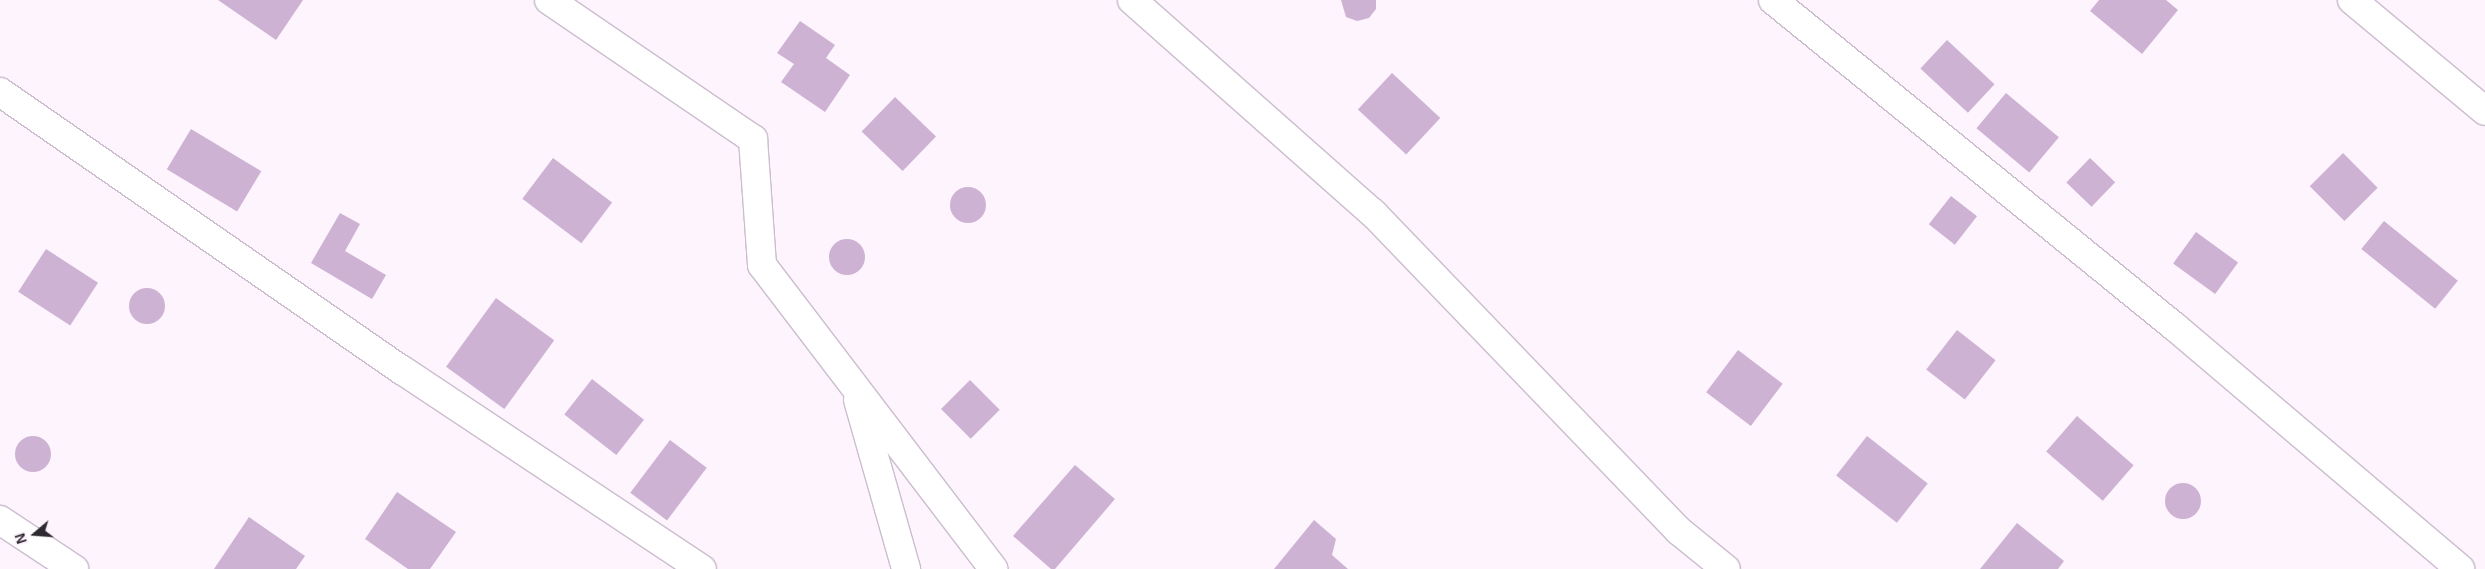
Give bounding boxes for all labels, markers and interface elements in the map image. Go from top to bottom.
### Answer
north arrow [10,509,60,559]
text: N [12,531,30,546]

